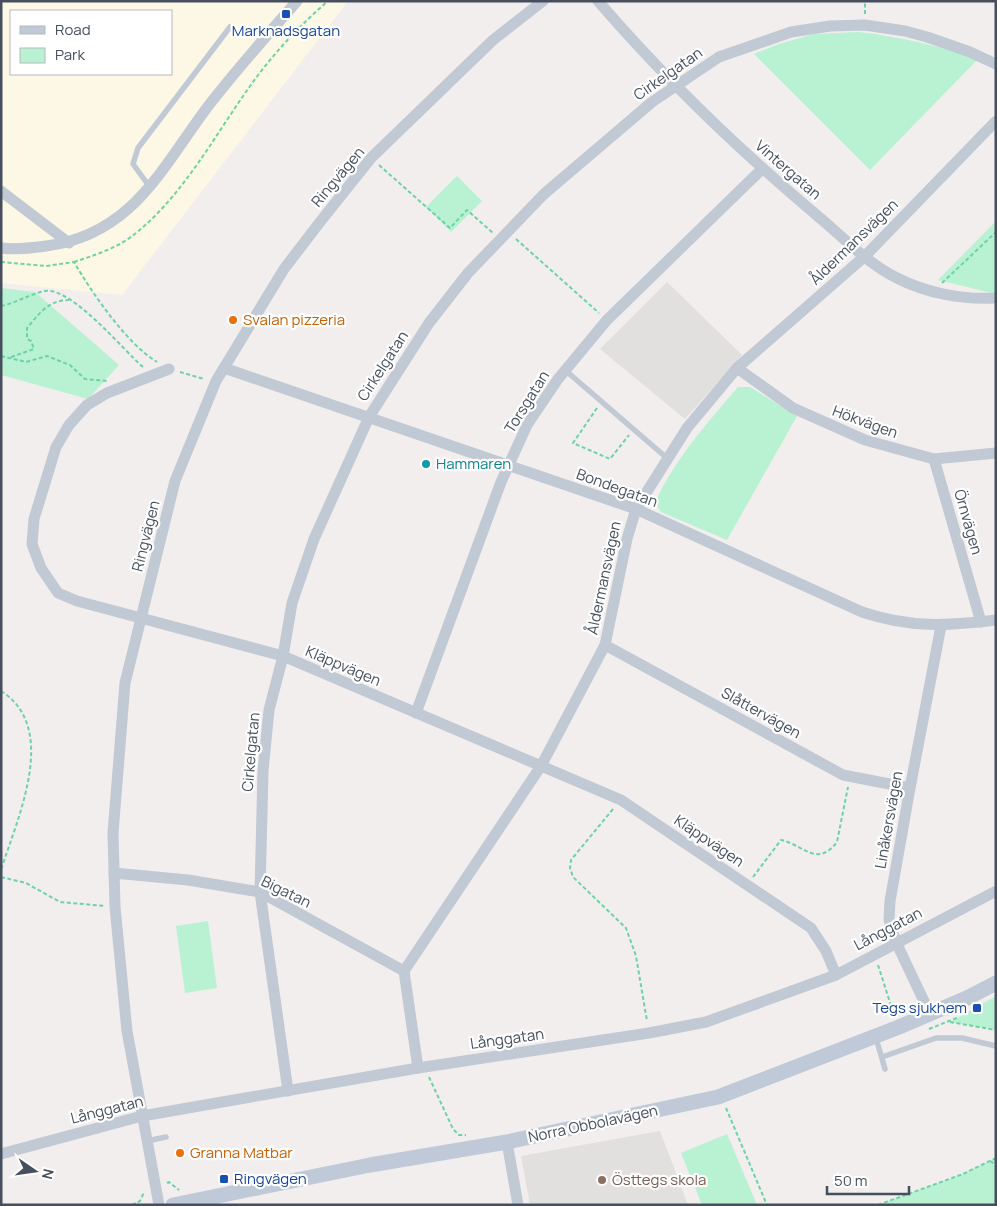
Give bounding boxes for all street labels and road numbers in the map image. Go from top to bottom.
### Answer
street label: Cirkelgatan [629,42,706,105]
street label: Vintergatan [751,135,826,204]
street label: Ringvägen [306,142,369,211]
street label: Åldermansvägen [805,194,903,289]
street label: Cirkelgatan [352,327,413,405]
street label: Torsgatan [499,366,554,437]
street label: Hökvägen [829,400,901,443]
street label: Bondegatan [574,463,661,512]
street label: Örnvägen [949,487,988,557]
street label: Ringvägen [127,498,165,574]
street label: Åldermansvägen [581,519,626,637]
street label: Kläppvägen [302,640,384,691]
street label: Slåttervägen [718,682,805,743]
street label: Cirkelgatan [237,711,264,793]
street label: Linåkersvägen [870,769,907,870]
street label: Kläppvägen [670,809,748,872]
street label: Bigatan [258,870,315,913]
street label: Långgatan [850,902,926,955]
street label: Långgatan [469,1023,545,1054]
street label: Långgatan [68,1090,146,1129]
street label: Norra Obbolavägen [526,1100,660,1147]

